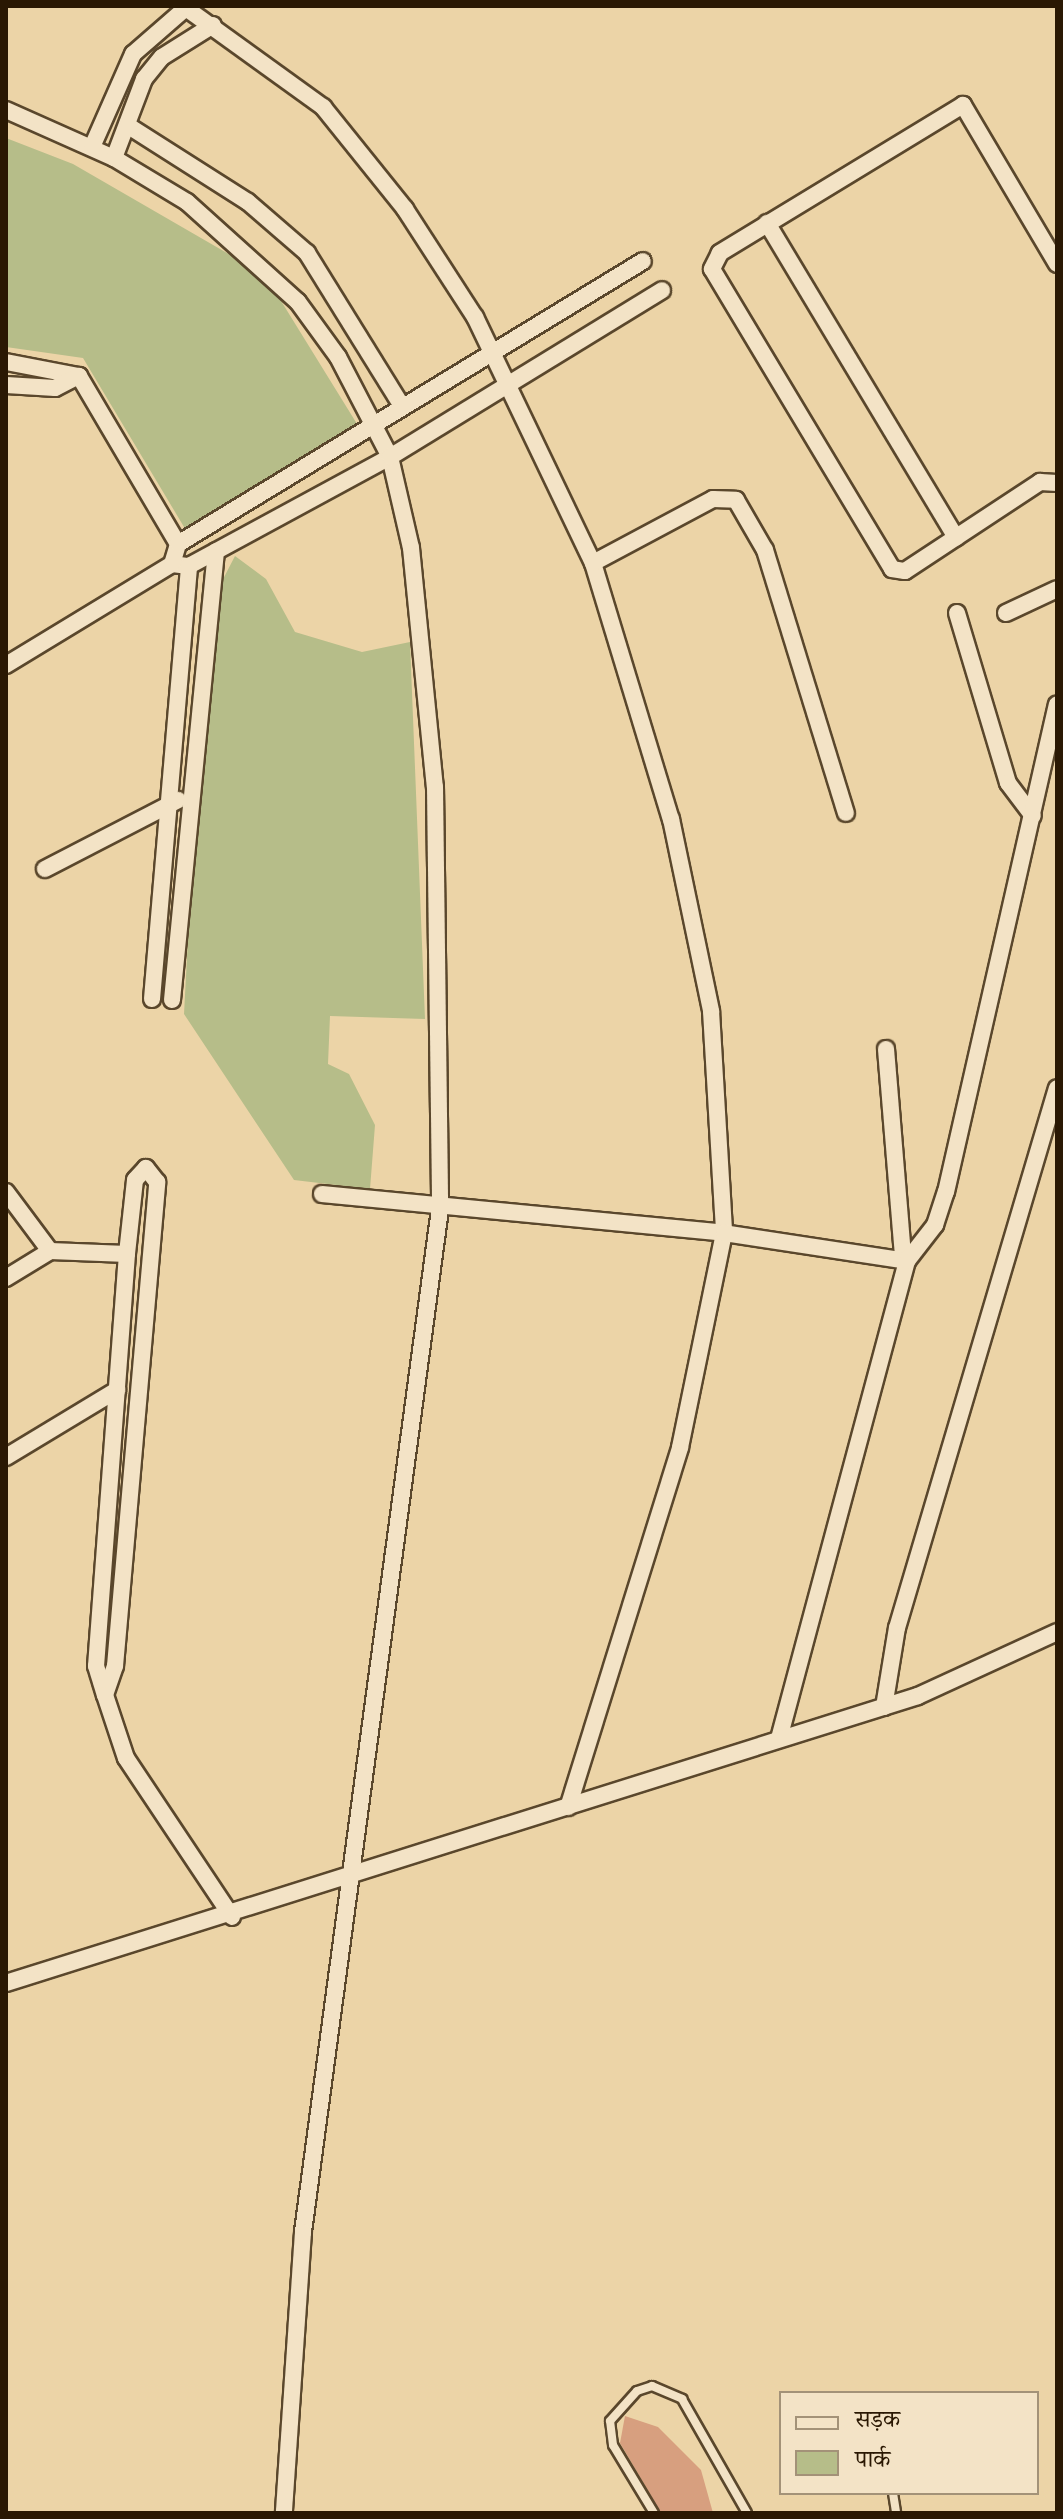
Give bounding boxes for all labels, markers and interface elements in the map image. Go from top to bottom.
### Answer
legend [779,2391,1039,2495]
text: सड़क [855,2405,900,2435]
text: पार्क [855,2445,890,2475]

